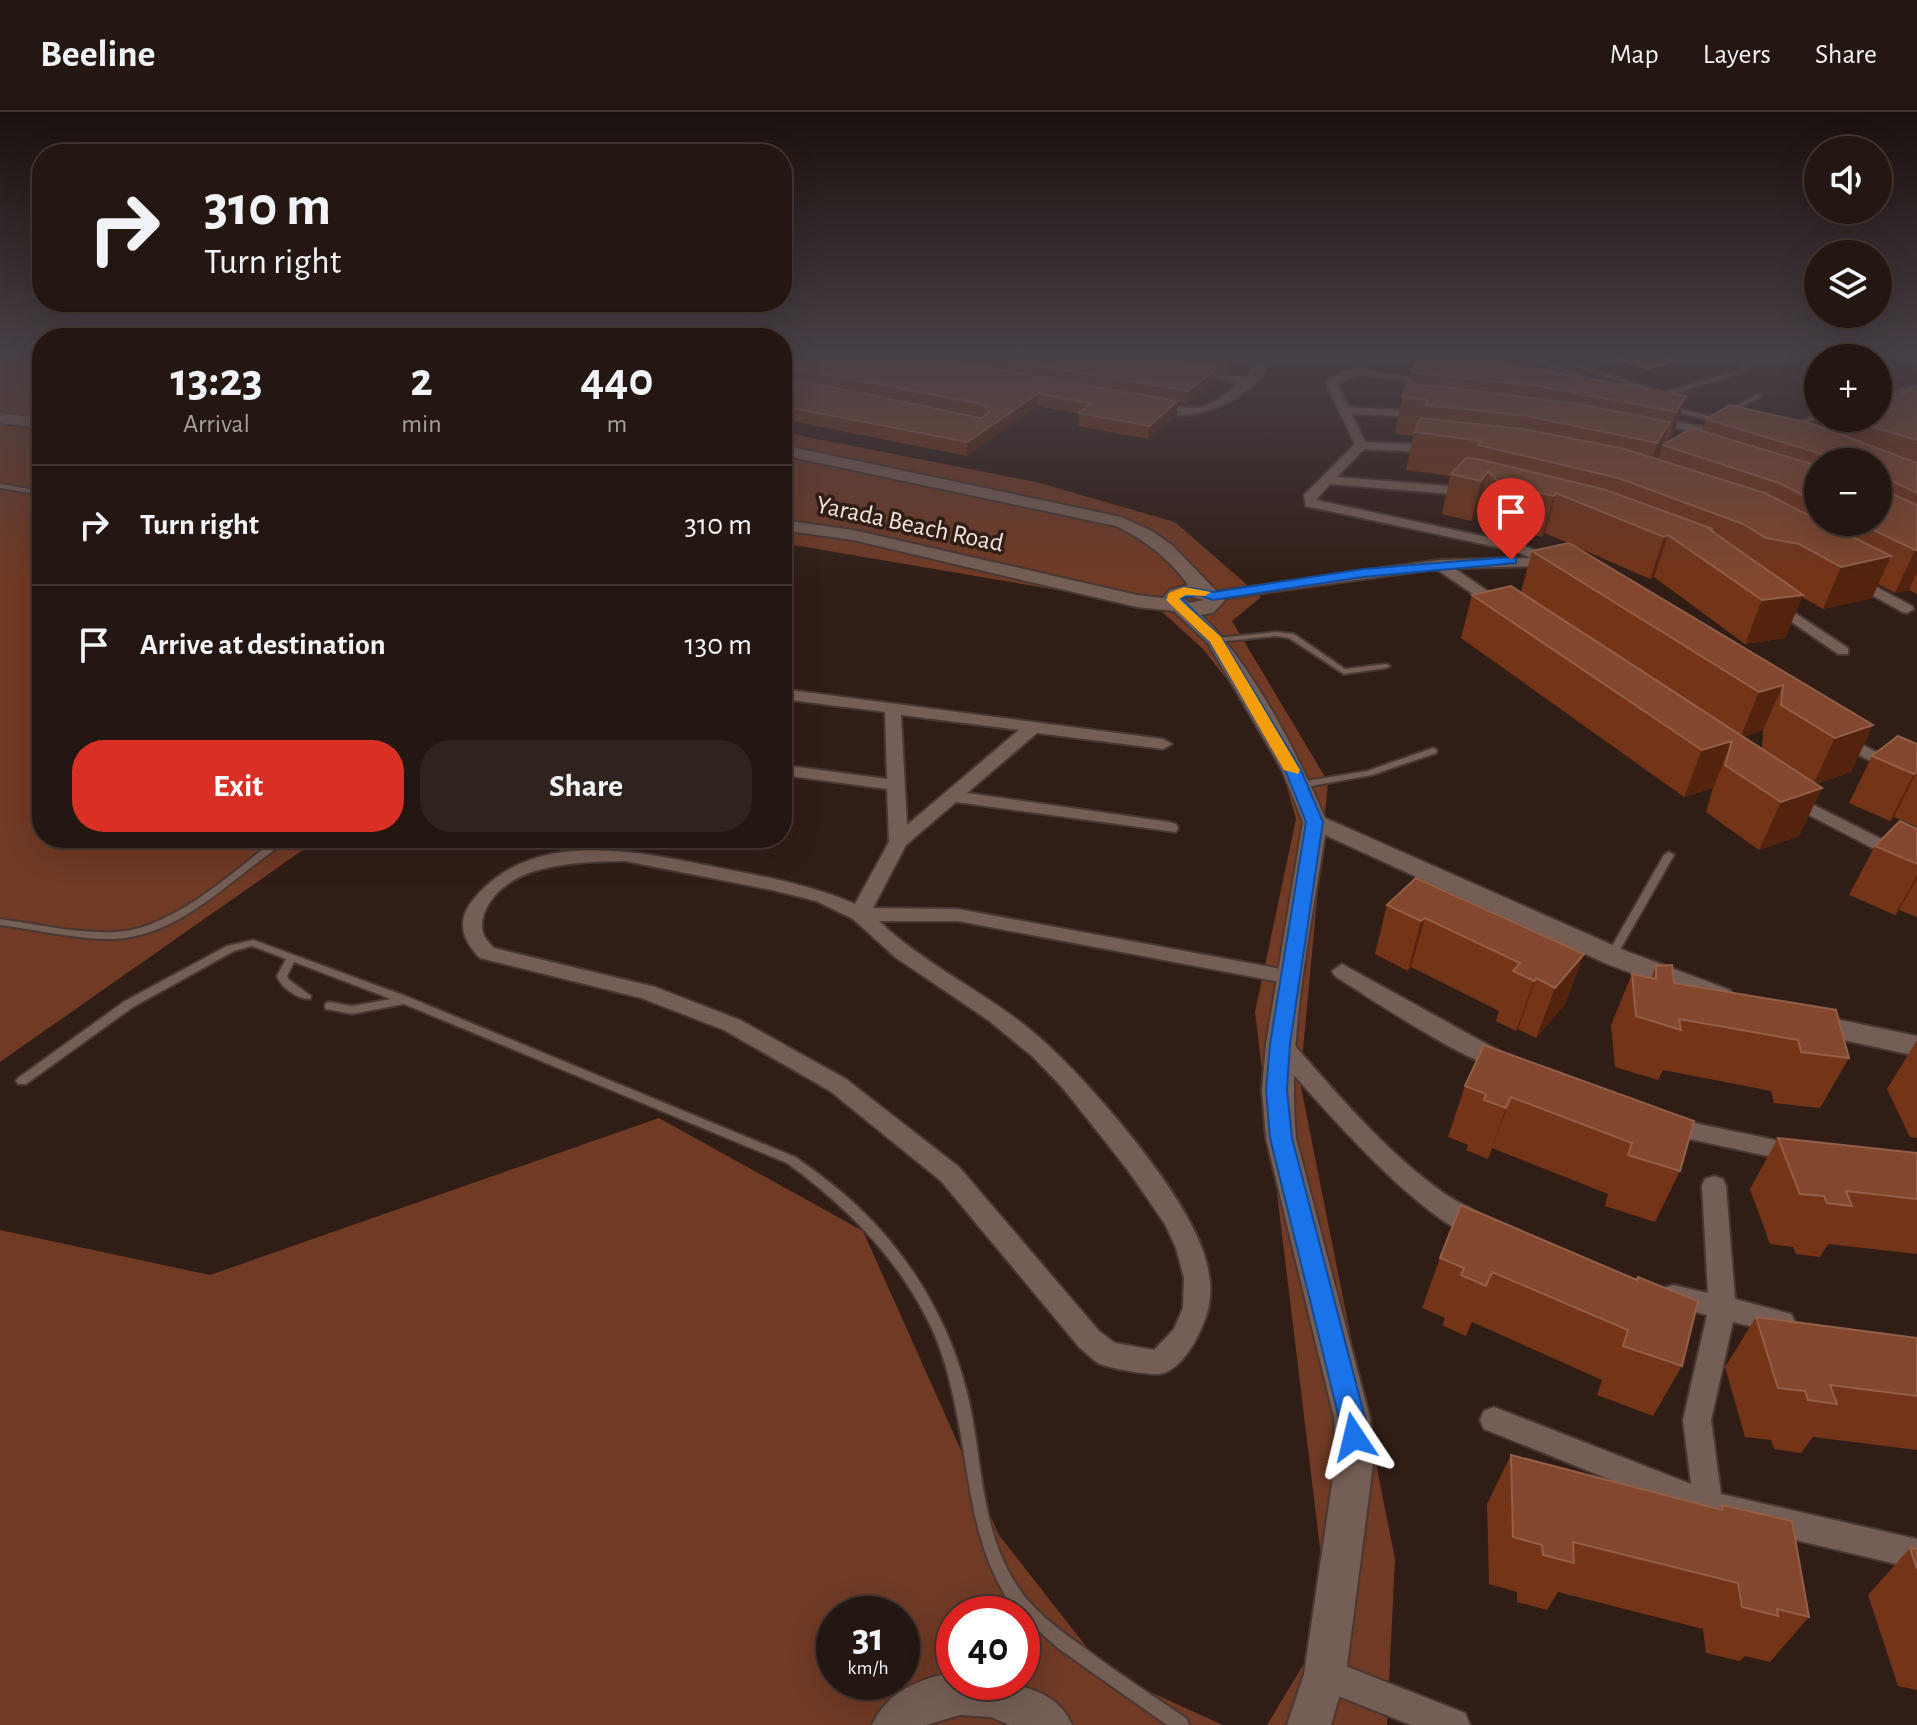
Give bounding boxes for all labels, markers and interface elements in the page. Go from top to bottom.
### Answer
text: Beeline [40,36,155,74]
text: Map [1610,41,1659,69]
text: Layers [1703,41,1771,69]
text: Share [1815,41,1877,69]
map controls [1804,136,1892,536]
button: sound [1804,136,1892,224]
icon: right [72,176,176,280]
text: 310 m [204,179,331,235]
button: layers [1804,240,1892,328]
text: Turn right [204,244,341,280]
button: + [1804,344,1892,432]
text: 13:23 [170,357,263,405]
text: 2 [410,357,433,405]
text: 440 [580,357,653,405]
text: Arrival [183,411,250,437]
text: min [401,411,442,437]
text: m [606,411,627,437]
button: − [1804,448,1892,536]
pin [1477,478,1545,560]
icon: arrive [1489,490,1533,534]
street label: Yarada Beach Road [814,491,1006,557]
icon: right [72,503,116,547]
text: Turn right [140,510,259,540]
text: 310 m [685,510,752,540]
icon: arrive [72,623,116,667]
text: Arrive at destination [140,630,386,660]
text: 130 m [685,630,752,660]
button: Exit [72,740,404,832]
button: Share [420,740,752,832]
position arrow [1312,1395,1396,1479]
speed limit sign: 40 [936,1596,1040,1700]
text: 31 [852,1618,884,1658]
text: km/h [847,1658,889,1678]

